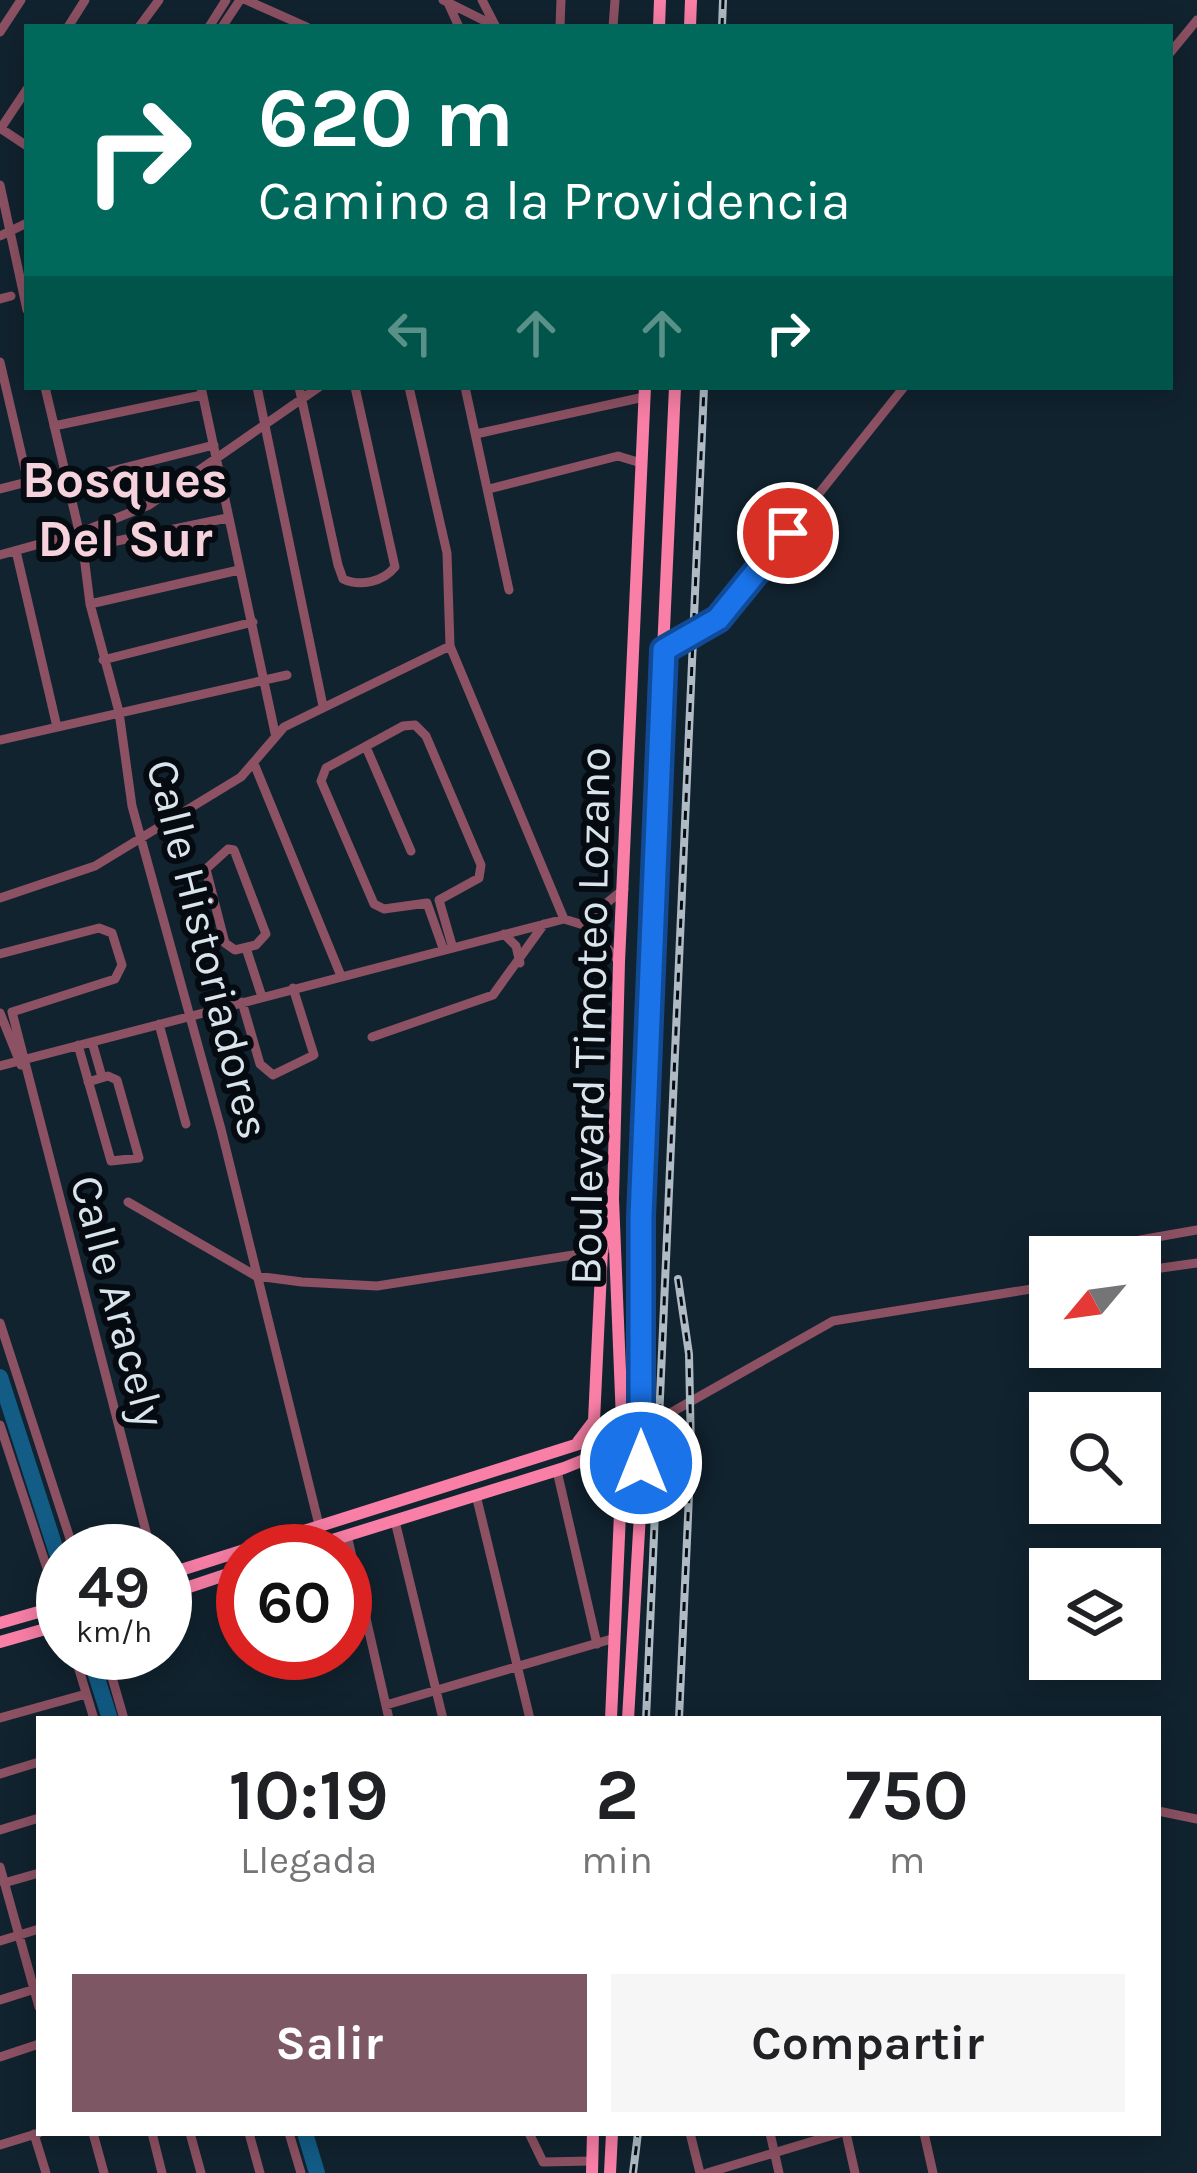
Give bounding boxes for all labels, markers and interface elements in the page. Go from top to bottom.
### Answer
text: 620 m [258,69,514,167]
icon: right [60,72,216,228]
text: Camino a la Providencia [258,169,851,233]
icon: left [377,300,443,366]
icon: ahead [503,300,569,366]
icon: ahead [629,300,695,366]
icon: right [755,300,821,366]
district label: Bosques Del Sur [22,450,228,569]
pin [737,482,839,584]
icon: arrive [755,500,821,566]
street label: Boulevard Timoteo Lozano [559,747,621,1285]
street label: Calle Historiadores [136,754,280,1144]
street label: Calle Aracely [59,1170,177,1433]
north arrow [1029,1236,1161,1368]
map controls [1029,1236,1161,1680]
button: search [1029,1392,1161,1524]
position arrow [578,1400,704,1526]
speed limit sign: 60 [216,1524,372,1680]
button: layers [1029,1548,1161,1680]
text: 49 [78,1552,150,1622]
text: km/h [76,1614,152,1650]
text: 10:19 [228,1753,389,1837]
text: 2 [595,1753,639,1837]
text: 750 [845,1753,969,1837]
text: Llegada [240,1837,377,1883]
text: min [581,1837,653,1883]
text: m [889,1837,925,1883]
button: Salir [72,1974,587,2112]
button: Compartir [611,1974,1125,2112]

